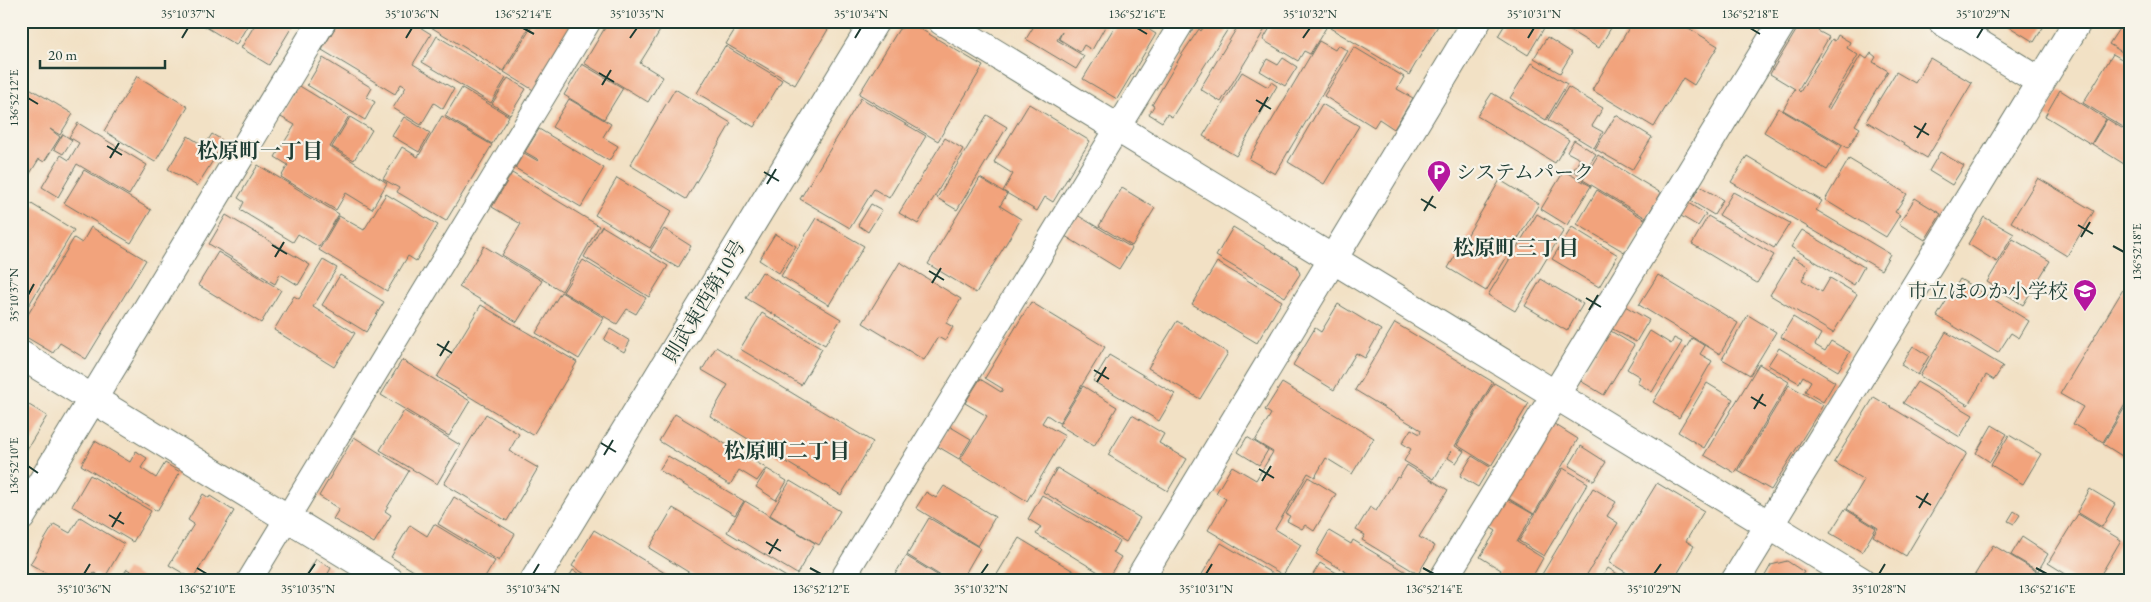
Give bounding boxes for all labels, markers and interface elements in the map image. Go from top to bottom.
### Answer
text: 35°10'37"N [161,6,215,22]
text: 35°10'36"N [385,6,439,22]
text: 136°52'14"E [495,6,552,22]
text: 35°10'35"N [610,6,664,22]
text: 35°10'34"N [834,6,888,22]
text: 136°52'16"E [1109,6,1166,22]
text: 35°10'32"N [1283,6,1337,22]
text: 35°10'31"N [1507,6,1561,22]
text: 136°52'18"E [1722,6,1779,22]
text: 35°10'29"N [1956,6,2010,22]
scale bar [40,38,165,70]
text: 20 m [48,45,77,64]
text: 136°52'12"E [6,69,22,126]
district label: 松原町一丁目 [197,137,323,164]
parking icon: システムパーク [1426,159,1452,193]
place label: システムパーク [1456,159,1594,185]
text: 136°52'18"E [2129,223,2145,280]
district label: 松原町三丁目 [1453,234,1579,261]
street label: 則武東西第10号 [657,235,751,367]
text: 35°10'37"N [6,268,22,322]
place label: 市立ほのか小学校 [1908,278,2068,304]
school or university icon: 市立ほのか小学校 [2072,278,2098,312]
text: 136°52'10"E [6,437,22,494]
district label: 松原町二丁目 [724,437,850,464]
text: 35°10'36"N [57,581,111,597]
text: 136°52'10"E [179,581,236,597]
text: 35°10'35"N [281,581,335,597]
text: 35°10'34"N [506,581,560,597]
text: 136°52'12"E [793,581,850,597]
text: 35°10'32"N [954,581,1008,597]
text: 35°10'31"N [1179,581,1233,597]
text: 136°52'14"E [1406,581,1463,597]
text: 35°10'29"N [1627,581,1681,597]
text: 35°10'28"N [1852,581,1906,597]
text: 136°52'16"E [2019,581,2076,597]

